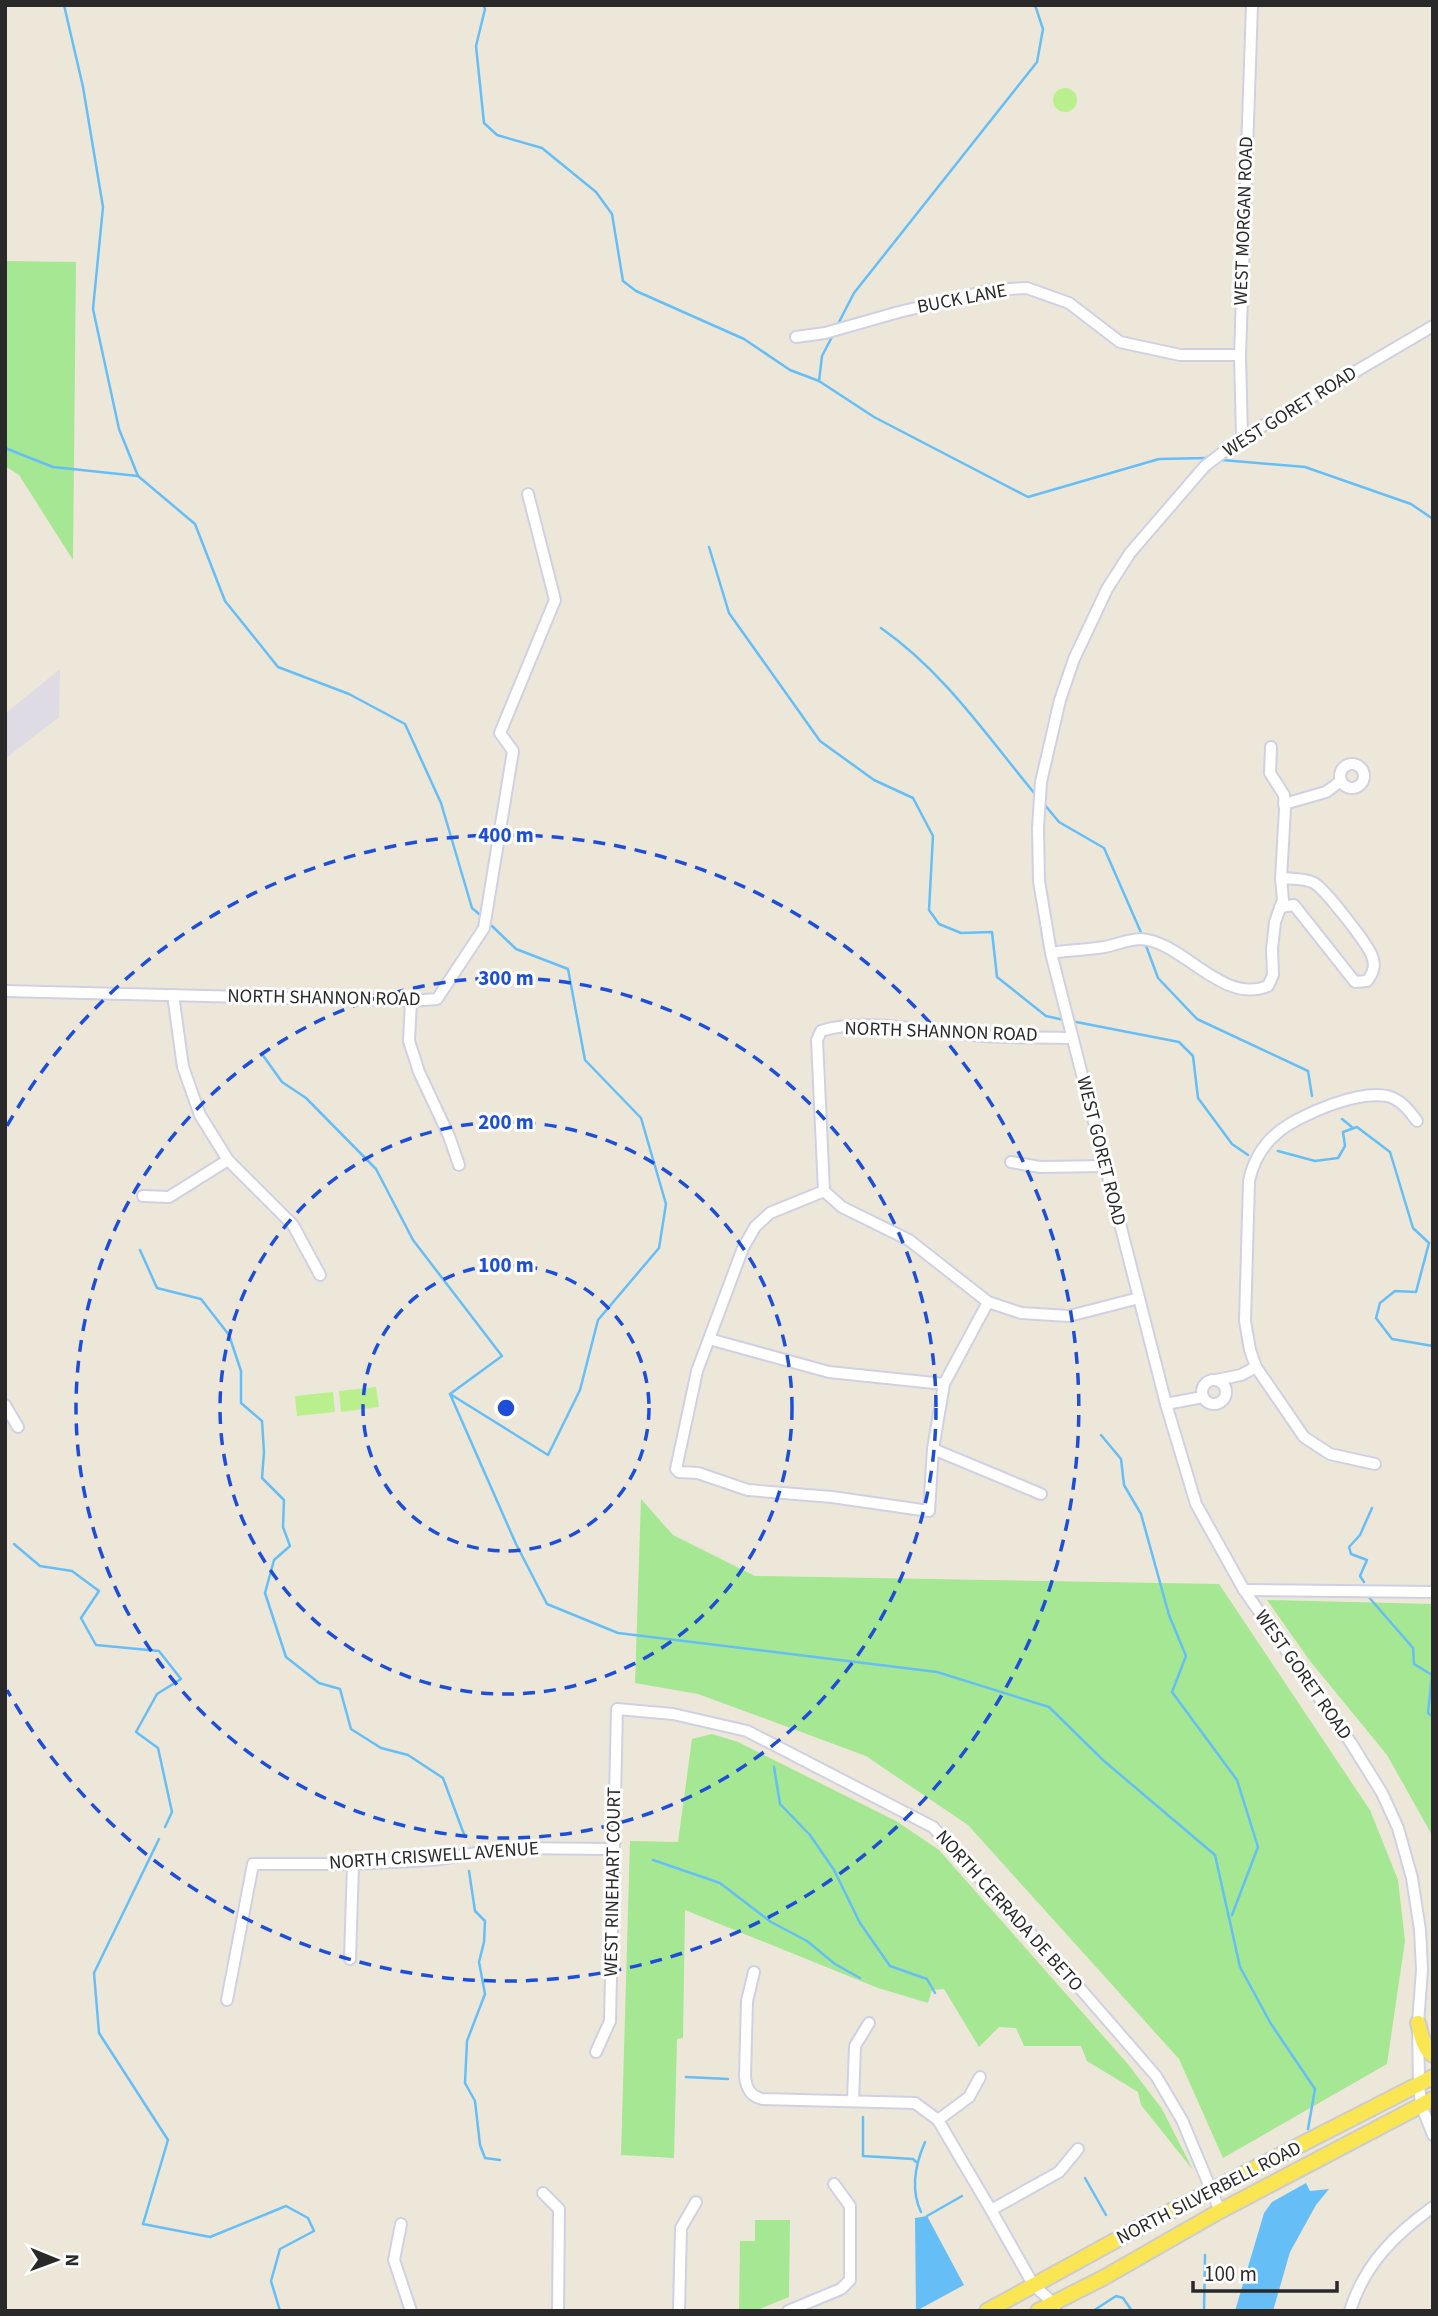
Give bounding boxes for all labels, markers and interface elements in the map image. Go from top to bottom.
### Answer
street label: WEST MORGAN ROAD [1228,136,1260,306]
street label: BUCK LANE [915,277,1009,321]
street label: WEST GORET ROAD [1218,360,1362,464]
text: 400 m [478,820,534,850]
text: 300 m [478,963,534,993]
street label: NORTH SHANNON ROAD [227,983,421,1013]
street label: NORTH SHANNON ROAD [844,1015,1038,1049]
street label: WEST GORET ROAD [1069,1073,1133,1229]
text: 200 m [478,1107,534,1137]
text: 100 m [478,1250,534,1280]
centre of rings [494,1396,518,1420]
street label: WEST GORET ROAD [1248,1605,1358,1745]
street label: WEST RINEHART COURT [598,1787,628,1977]
street label: NORTH CERRADA DE BETO [929,1824,1089,1998]
street label: NORTH CRISWELL AVENUE [328,1835,540,1877]
street label: NORTH SILVERBELL ROAD [1112,2135,1306,2251]
north arrow [21,2225,91,2295]
scale bar [1193,2250,1336,2294]
text: N [58,2254,85,2267]
text: 100 m [1204,2259,1257,2289]

